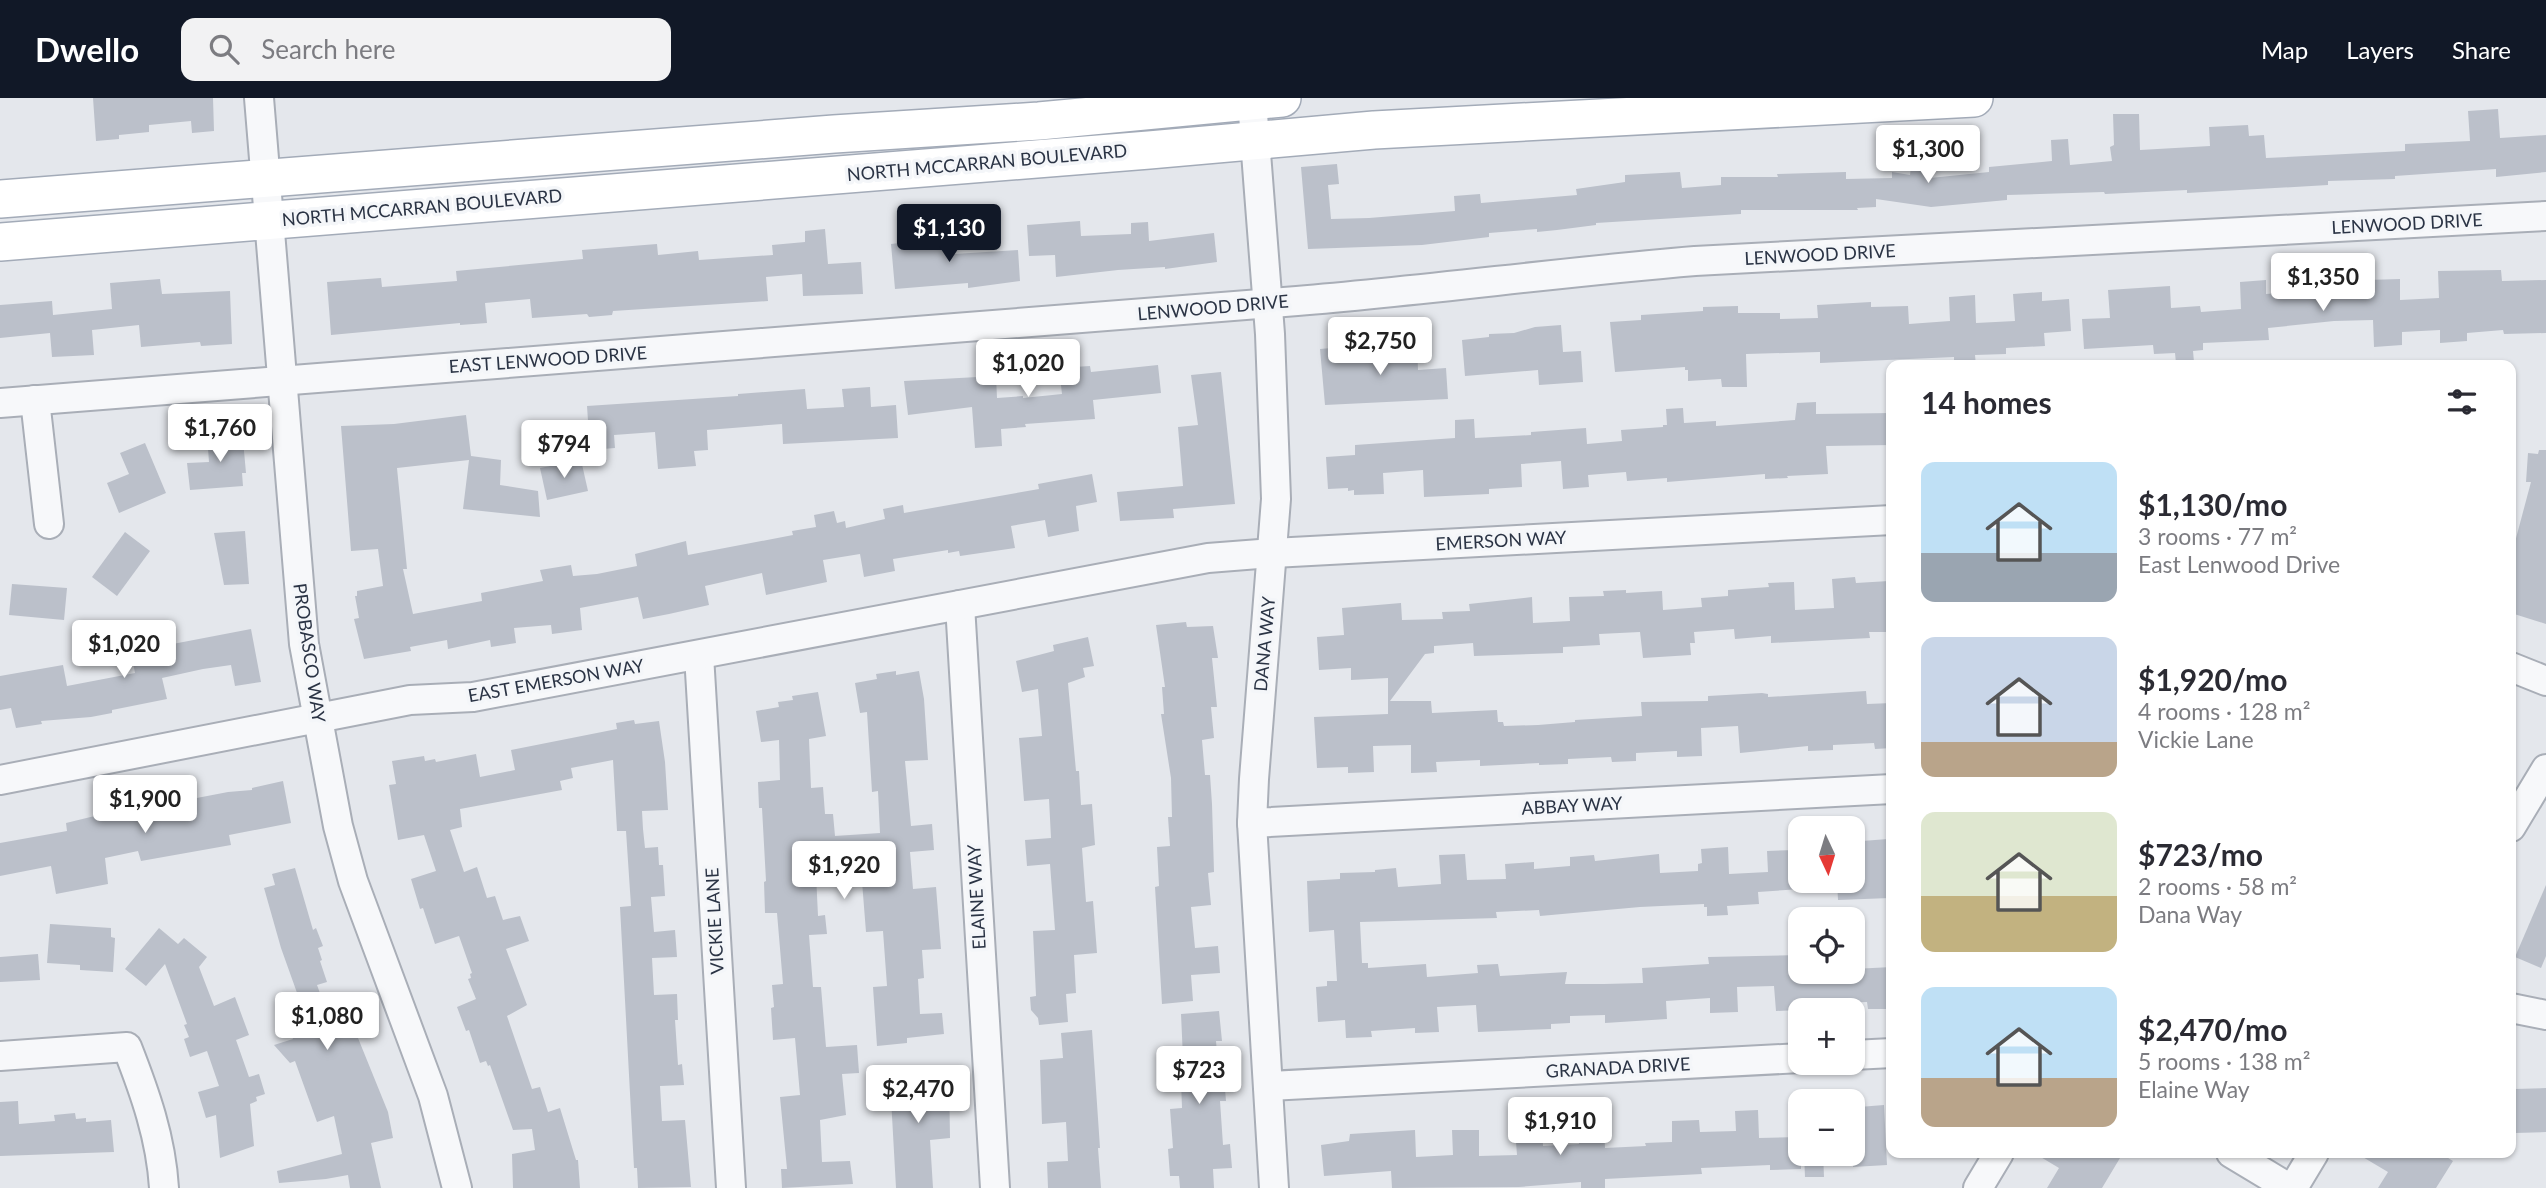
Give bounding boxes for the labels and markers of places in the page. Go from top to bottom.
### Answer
pin: $1,300 [1871,126,1985,185]
pin: $1,130 [892,204,1006,264]
pin: $1,350 [2266,254,2380,313]
pin: $2,750 [1323,317,1437,377]
pin: $1,020 [971,340,1085,399]
pin: $1,760 [163,404,277,464]
pin: $794 [523,420,605,480]
pin: $1,020 [67,620,181,680]
pin: $1,900 [88,776,202,835]
pin: $1,920 [787,842,901,901]
pin: $1,080 [270,992,384,1052]
pin: $723 [1158,1046,1240,1106]
pin: $2,470 [861,1066,975,1125]
pin: $1,910 [1503,1098,1617,1157]

